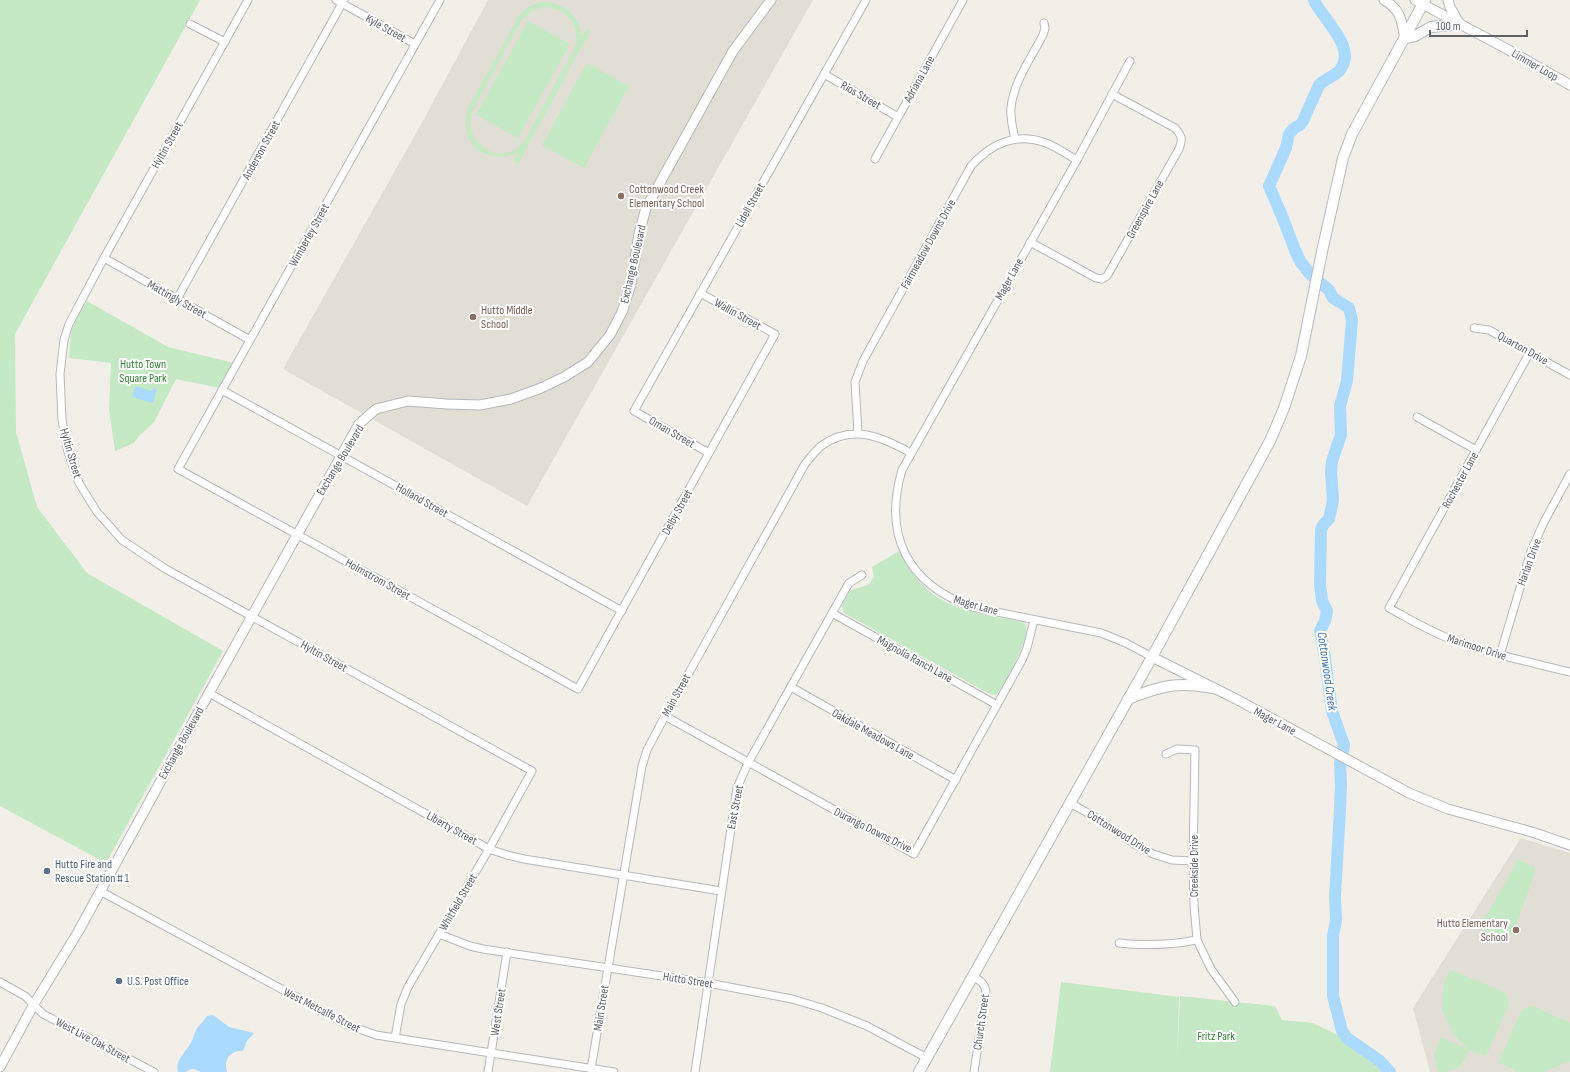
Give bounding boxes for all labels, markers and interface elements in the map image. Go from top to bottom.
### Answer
street label: Kyle Street [363,11,409,46]
scale bar [1430,12,1527,38]
text: 100 m [1436,19,1461,34]
street label: Limmer Loop [1509,46,1561,85]
street label: Adriana Lane [900,53,938,106]
street label: Rios Street [838,78,884,113]
street label: Anderson Street [239,118,284,183]
street label: Hyltin Street [148,119,187,171]
street label: Greenspire Lane [1123,177,1168,241]
street label: Lidell Street [732,180,769,230]
place label: Cottonwood Creek Elementary School [629,182,704,211]
marker: Cottonwood Creek Elementary School [616,191,626,201]
street label: Fairmeadow Downs Drive [898,197,959,292]
street label: Wimberley Street [286,201,333,269]
street label: Exchange Boulevard [617,223,650,305]
street label: Mager Lane [992,255,1027,303]
street label: Mattingly Street [145,277,209,322]
street label: Wallin Street [712,295,764,334]
place label: Hutto Middle School [481,303,533,332]
marker: Hutto Middle School [468,312,478,322]
street label: Quarton Drive [1495,328,1551,369]
park label: Hutto Town Square Park [119,357,167,386]
street label: Oman Street [646,413,698,452]
street label: Exchange Boulevard [313,422,367,498]
street label: Hyltin Street [56,426,85,480]
street label: Rochester Lane [1439,449,1482,511]
street label: Holland Street [393,480,451,521]
street label: Delby Street [659,487,696,538]
street label: Harlan Drive [1514,536,1545,588]
street label: Holmstrom Street [343,555,413,604]
street label: Mager Lane [952,592,1000,619]
water label: Cottonwood Creek [1314,631,1341,713]
street label: Marimoor Drive [1445,631,1509,664]
street label: Magnolia Ranch Lane [874,633,955,686]
street label: Hyltin Street [298,637,350,676]
street label: Main Street [659,671,694,719]
street label: Mager Lane [1251,704,1299,739]
street label: Exchange Boulevard [155,705,207,782]
street label: Oakdale Meadows Lane [829,706,917,763]
street label: East Street [724,783,747,830]
street label: Durango Downs Drive [831,804,914,857]
street label: Cottonwood Drive [1084,807,1154,858]
street label: Liberty Street [424,808,480,849]
street label: Creekside Drive [1187,835,1202,897]
place label: Hutto Fire and Rescue Station # 1 [55,857,130,886]
marker: Hutto Fire and Rescue Station # 1 [42,866,52,876]
street label: Whitfield Street [436,871,481,933]
place label: Hutto Elementary School [1437,916,1508,945]
marker: Hutto Elementary School [1511,925,1521,935]
street label: Hutto Street [662,969,714,992]
place label: U.S. Post Office [127,974,189,989]
marker: U.S. Post Office [114,976,124,986]
street label: Main Street [590,984,613,1032]
street label: West Metcalfe Street [281,985,363,1036]
street label: West Street [487,987,510,1037]
street label: Church Street [970,993,993,1051]
street label: West Live Oak Street [53,1014,133,1067]
park label: Fritz Park [1197,1029,1235,1044]

